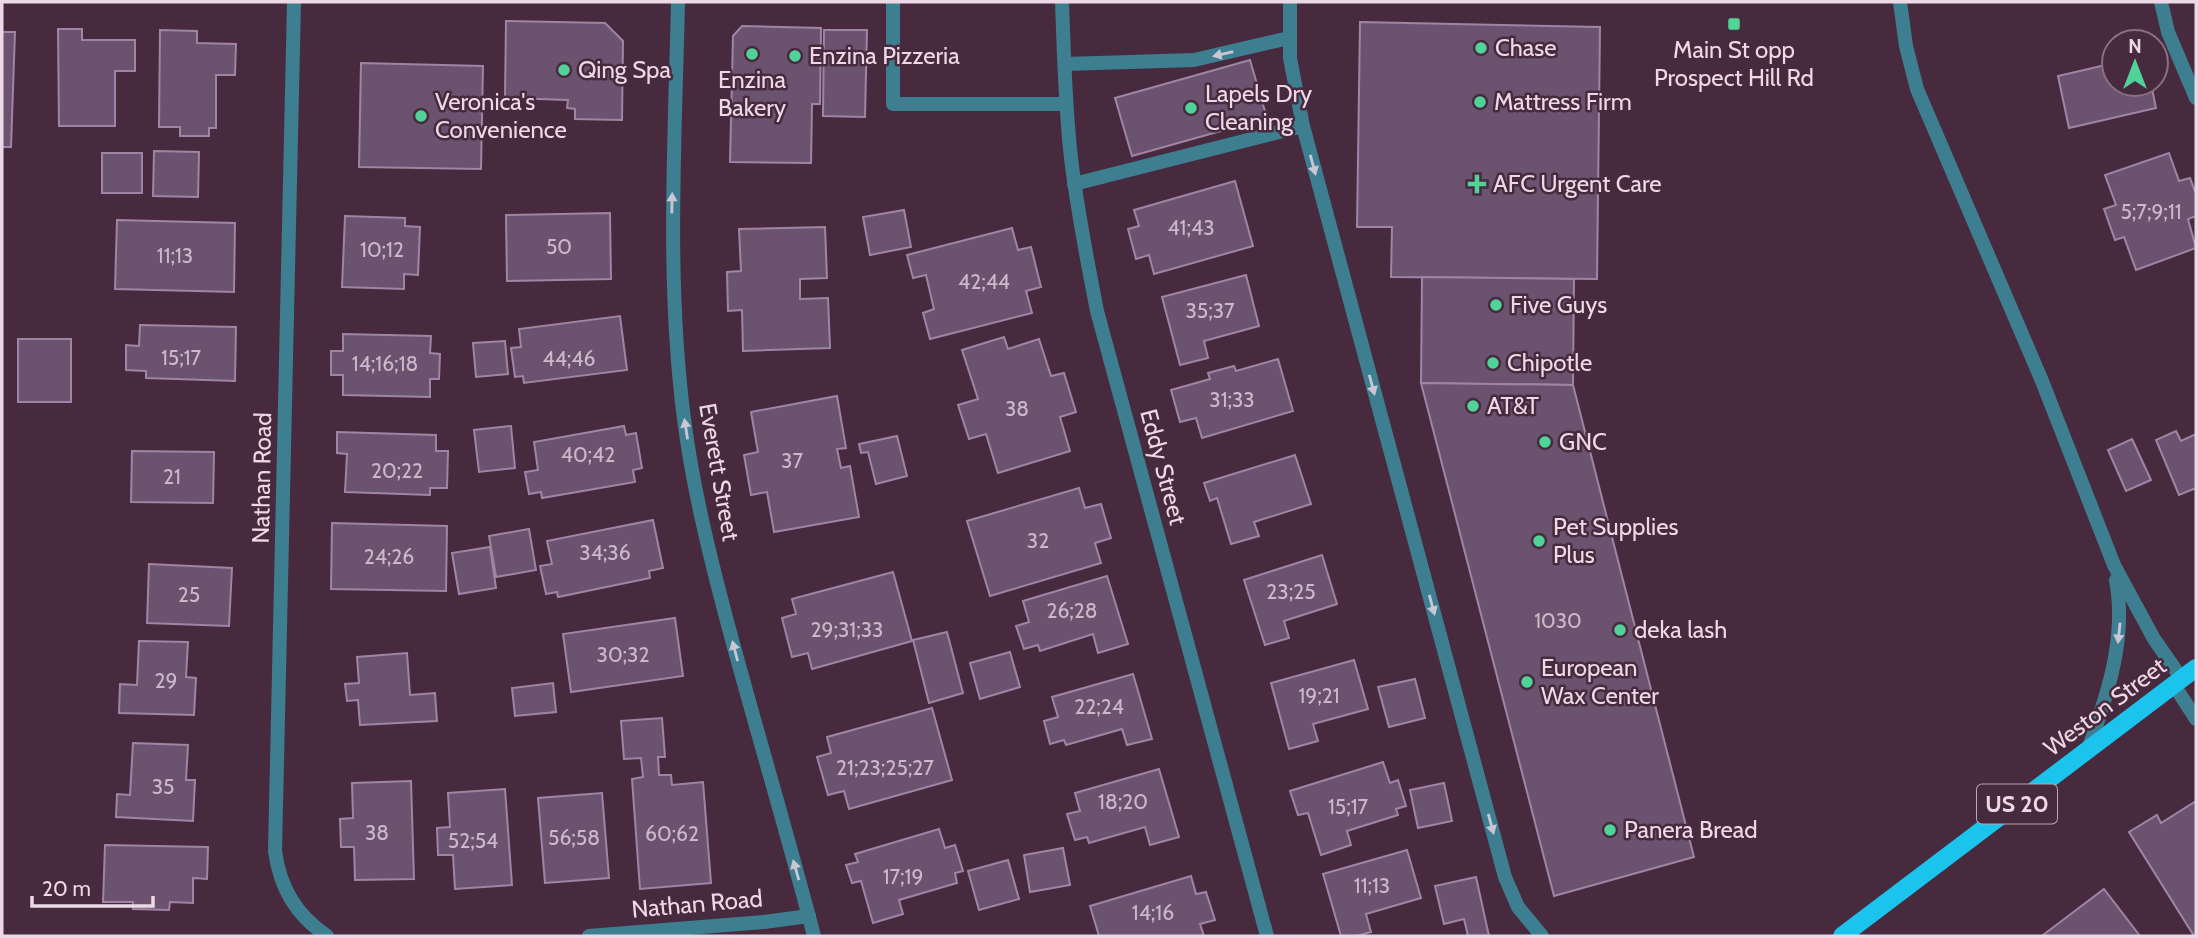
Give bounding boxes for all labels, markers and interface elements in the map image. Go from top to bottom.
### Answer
marker: Main St opp Prospect Hill Rd [1726,16,1742,32]
north arrow [2100,28,2170,98]
place label: Chase [1495,33,1557,62]
place label: Main St opp Prospect Hill Rd [1654,35,1814,92]
text: N [2128,35,2142,58]
marker: Chase [1473,40,1489,56]
place label: Enzina Pizzeria [809,41,960,70]
marker: Enzina Bakery [744,46,760,62]
marker: Enzina Pizzeria [787,48,803,64]
one-way arrow [1212,49,1234,60]
place label: Qing Spa [578,55,671,84]
marker: Qing Spa [556,62,572,78]
place label: Enzina Bakery [718,65,786,122]
place label: Lapels Dry Cleaning [1205,79,1312,136]
place label: Veronica's Convenience [435,87,567,144]
place label: Mattress Firm [1494,87,1632,116]
marker: Mattress Firm [1472,94,1488,110]
marker: Lapels Dry Cleaning [1183,100,1199,116]
marker: Veronica's Convenience [413,108,429,124]
one-way arrow [1309,155,1319,176]
place label: AFC Urgent Care [1493,169,1662,198]
marker: AFC Urgent Care [1467,174,1487,194]
one-way arrow [666,191,678,213]
house number: 5;7;9;11 [2120,199,2182,224]
house number: 41;43 [1167,215,1215,240]
house number: 50 [546,234,572,259]
house number: 10;12 [360,237,404,262]
house number: 11;13 [157,243,193,268]
house number: 42;44 [958,269,1010,294]
place label: Five Guys [1510,290,1607,319]
marker: Five Guys [1488,297,1504,313]
house number: 35;37 [1185,298,1235,323]
house number: 15;17 [161,345,202,370]
house number: 44;46 [543,346,596,371]
place label: Chipotle [1507,348,1592,377]
house number: 14;16;18 [352,351,418,376]
marker: Chipotle [1485,355,1501,371]
one-way arrow [1368,375,1378,396]
house number: 31;33 [1209,387,1255,412]
place label: AT&T [1487,391,1539,420]
house number: 38 [1005,396,1029,421]
marker: AT&T [1465,398,1481,414]
street label: Everett Street [693,401,746,543]
street label: Eddy Street [1134,406,1193,528]
street label: Nathan Road [246,412,277,544]
one-way arrow [680,418,691,440]
place label: GNC [1559,427,1607,456]
marker: GNC [1537,434,1553,450]
house number: 40;42 [561,442,615,467]
house number: 37 [781,448,803,473]
house number: 20;22 [371,458,423,483]
house number: 21 [163,464,181,489]
place label: Pet Supplies Plus [1553,512,1678,569]
house number: 32 [1027,528,1049,553]
marker: Pet Supplies Plus [1531,533,1547,549]
house number: 34;36 [579,540,631,565]
house number: 24;26 [364,544,414,569]
house number: 23;25 [1266,579,1316,604]
house number: 25 [178,582,200,607]
one-way arrow [1427,595,1437,616]
house number: 26;28 [1046,598,1098,623]
house number: 1030 [1534,608,1582,633]
place label: deka lash [1634,615,1727,644]
house number: 29;31;33 [811,617,883,642]
marker: deka lash [1612,622,1628,638]
one-way arrow [2113,622,2124,644]
one-way arrow [729,640,740,662]
house number: 30;32 [597,642,649,667]
street label: Weston Street [2038,651,2172,762]
place label: European Wax Center [1541,653,1659,710]
house number: 29 [155,668,177,693]
marker: European Wax Center [1519,674,1535,690]
house number: 19;21 [1298,683,1340,708]
house number: 22;24 [1074,694,1124,719]
house number: 21;23;25;27 [836,755,934,780]
house number: 35 [152,774,174,799]
road number: US 20 [1977,784,2057,824]
house number: 18;20 [1098,789,1148,814]
house number: 15;17 [1328,794,1369,819]
one-way arrow [1486,814,1496,835]
place label: Panera Bread [1624,815,1758,844]
house number: 38 [365,820,389,845]
house number: 60;62 [645,821,699,846]
marker: Panera Bread [1602,822,1618,838]
house number: 56;58 [548,825,600,850]
house number: 52;54 [448,828,498,853]
one-way arrow [790,859,801,881]
scale bar [32,864,152,908]
house number: 17;19 [883,864,923,889]
house number: 11;13 [1354,873,1390,898]
text: 20 m [42,876,91,901]
street label: Nathan Road [630,883,764,924]
house number: 14;16 [1132,900,1174,925]

